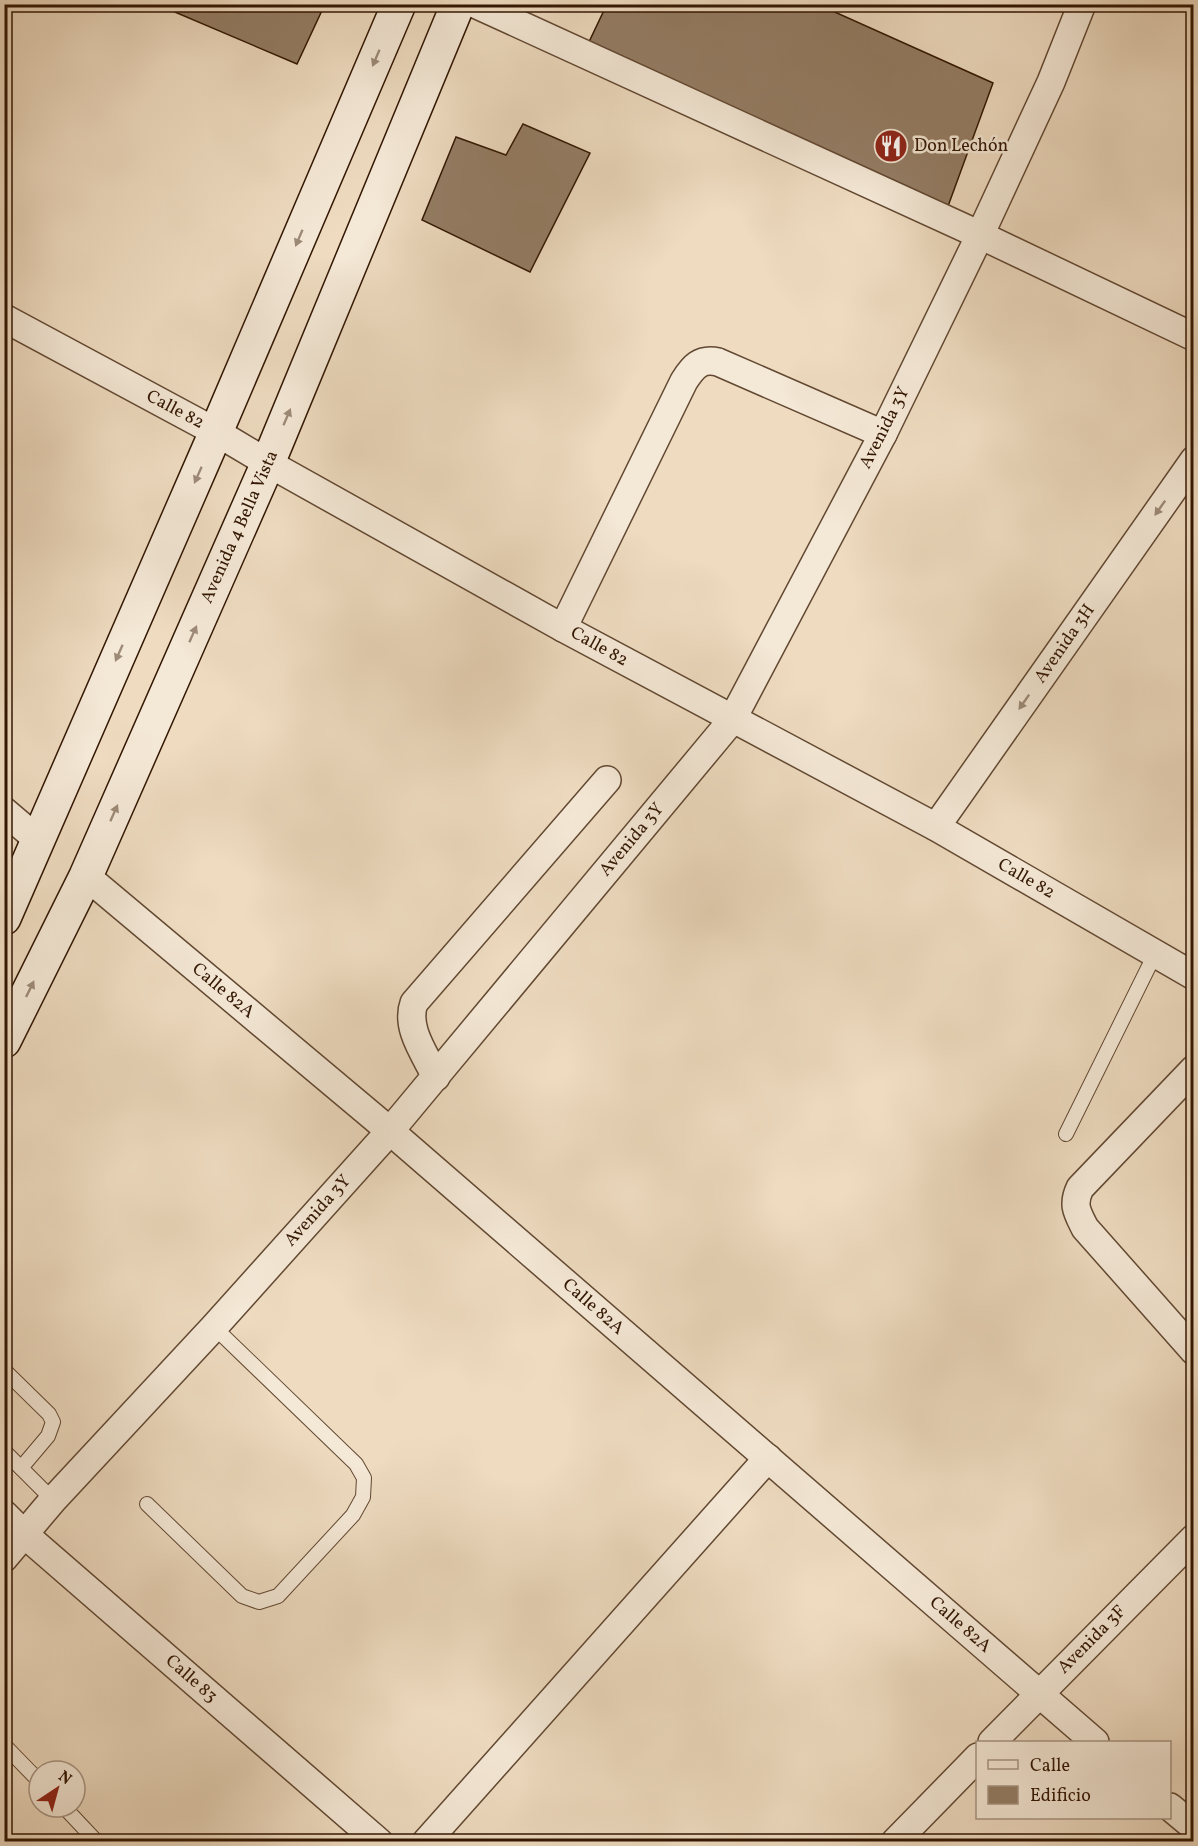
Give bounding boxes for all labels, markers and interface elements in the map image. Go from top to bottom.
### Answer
one-way arrow [371,50,381,68]
restaurant icon: Don Lechón [873,128,909,164]
place label: Don Lechón [914,134,1009,159]
one-way arrow [295,229,304,246]
street label: Avenida 3Y [854,383,916,473]
street label: Calle 82 [142,384,208,436]
one-way arrow [283,408,292,426]
street label: Avenida 4 Bella Vista [195,446,285,607]
one-way arrow [193,466,202,483]
one-way arrow [1154,500,1166,516]
street label: Avenida 3H [1029,600,1101,688]
street label: Calle 82 [566,621,632,673]
one-way arrow [188,626,197,643]
one-way arrow [114,645,124,663]
one-way arrow [1018,694,1030,710]
street label: Avenida 3Y [594,798,670,882]
one-way arrow [109,803,119,821]
street label: Calle 82 [993,853,1059,905]
street label: Calle 82A [186,957,260,1025]
one-way arrow [26,980,35,997]
street label: Avenida 3Y [279,1170,357,1252]
street label: Calle 82A [556,1273,630,1341]
street label: Calle 82A [923,1591,997,1659]
street label: Avenida 3F [1052,1600,1132,1680]
street label: Calle 83 [159,1649,223,1709]
legend [976,1741,1171,1819]
text: Calle [1030,1754,1070,1779]
north arrow [27,1759,87,1819]
text: N [53,1766,76,1791]
text: Edificio [1030,1784,1091,1809]

